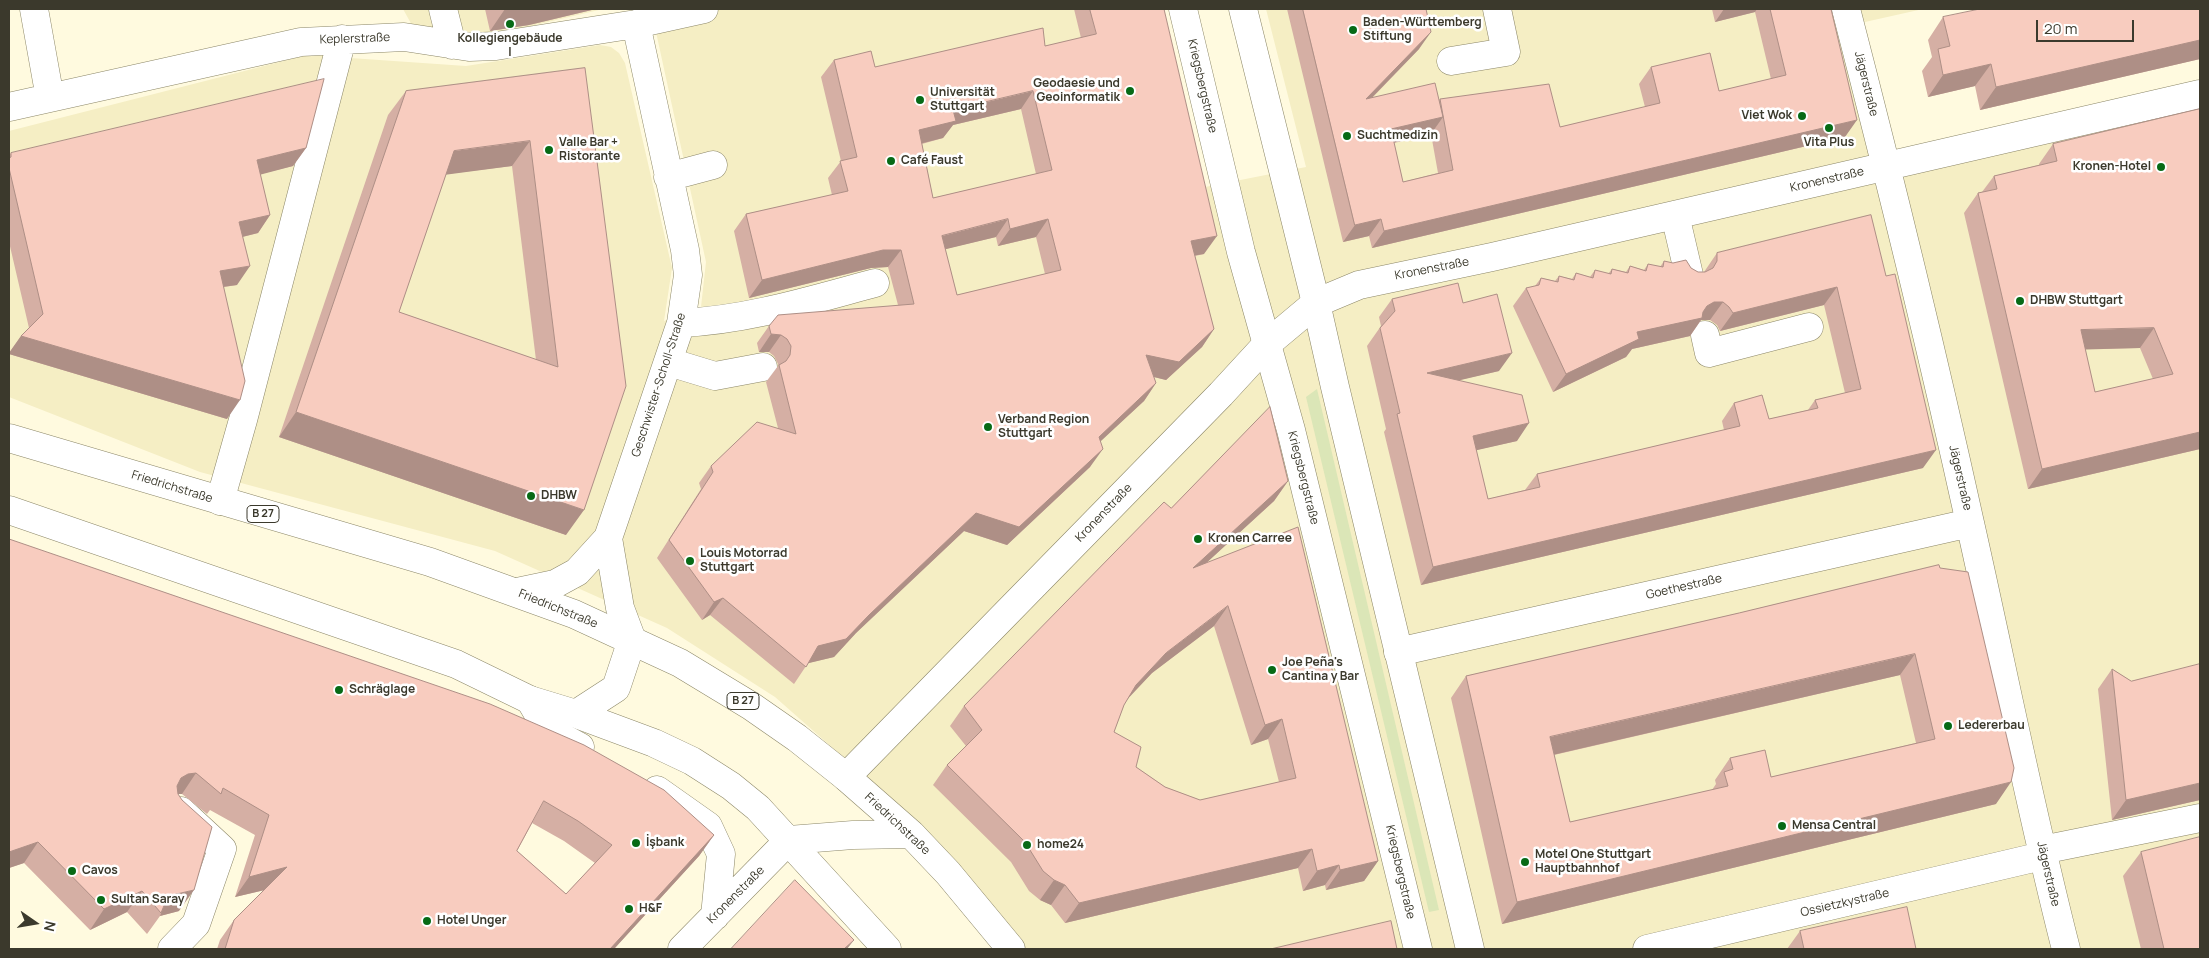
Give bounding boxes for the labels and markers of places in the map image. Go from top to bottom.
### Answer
place label: Baden-Württemberg Stiftung [1363,16,1482,44]
marker: Kollegiengebäude I [504,18,516,30]
marker: Baden-Württemberg Stiftung [1347,24,1359,36]
place label: Kollegiengebäude I [457,32,563,60]
place label: Geodaesie und Geoinformatik [1033,77,1120,105]
marker: Geodaesie und Geoinformatik [1124,85,1136,97]
place label: Universität Stuttgart [930,86,995,114]
marker: Universität Stuttgart [914,94,926,106]
place label: Viet Wok [1742,109,1792,123]
marker: Viet Wok [1796,110,1808,122]
marker: Vita Plus [1823,122,1835,134]
place label: Suchtmedizin [1357,129,1438,143]
marker: Suchtmedizin [1341,130,1353,142]
place label: Valle Bar + Ristorante [559,136,620,164]
place label: Vita Plus [1804,136,1854,150]
marker: Valle Bar + Ristorante [543,144,555,156]
place label: Café Faust [901,154,963,168]
marker: Café Faust [885,155,897,167]
place label: Kronen-Hotel [2073,160,2151,174]
marker: Kronen-Hotel [2155,161,2167,173]
place label: DHBW Stuttgart [2030,294,2123,308]
marker: DHBW Stuttgart [2014,295,2026,307]
place label: Verband Region Stuttgart [998,413,1089,441]
marker: Verband Region Stuttgart [982,421,994,433]
place label: DHBW [541,489,577,503]
marker: DHBW [525,490,537,502]
place label: Kronen Carree [1208,532,1292,546]
marker: Kronen Carree [1192,533,1204,545]
place label: Louis Motorrad Stuttgart [700,547,787,575]
marker: Louis Motorrad Stuttgart [684,555,696,567]
place label: Joe Peña's Cantina y Bar [1282,656,1359,684]
marker: Joe Peña's Cantina y Bar [1266,664,1278,676]
place label: Schräglage [349,683,415,697]
marker: Schräglage [333,684,345,696]
place label: Ledererbau [1958,719,2025,733]
marker: Ledererbau [1942,720,1954,732]
place label: Mensa Central [1792,819,1876,833]
marker: Mensa Central [1776,820,1788,832]
place label: İşbank [646,836,684,850]
marker: İşbank [630,837,642,849]
place label: home24 [1037,838,1084,852]
marker: home24 [1021,839,1033,851]
place label: Motel One Stuttgart Hauptbahnhof [1535,848,1651,876]
marker: Motel One Stuttgart Hauptbahnhof [1519,856,1531,868]
place label: Cavos [82,864,118,878]
marker: Cavos [66,865,78,877]
place label: Sultan Saray [111,893,184,907]
marker: Sultan Saray [95,894,107,906]
place label: H&F [639,902,662,916]
marker: H&F [623,903,635,915]
place label: Hotel Unger [437,914,506,928]
marker: Hotel Unger [421,915,433,927]

